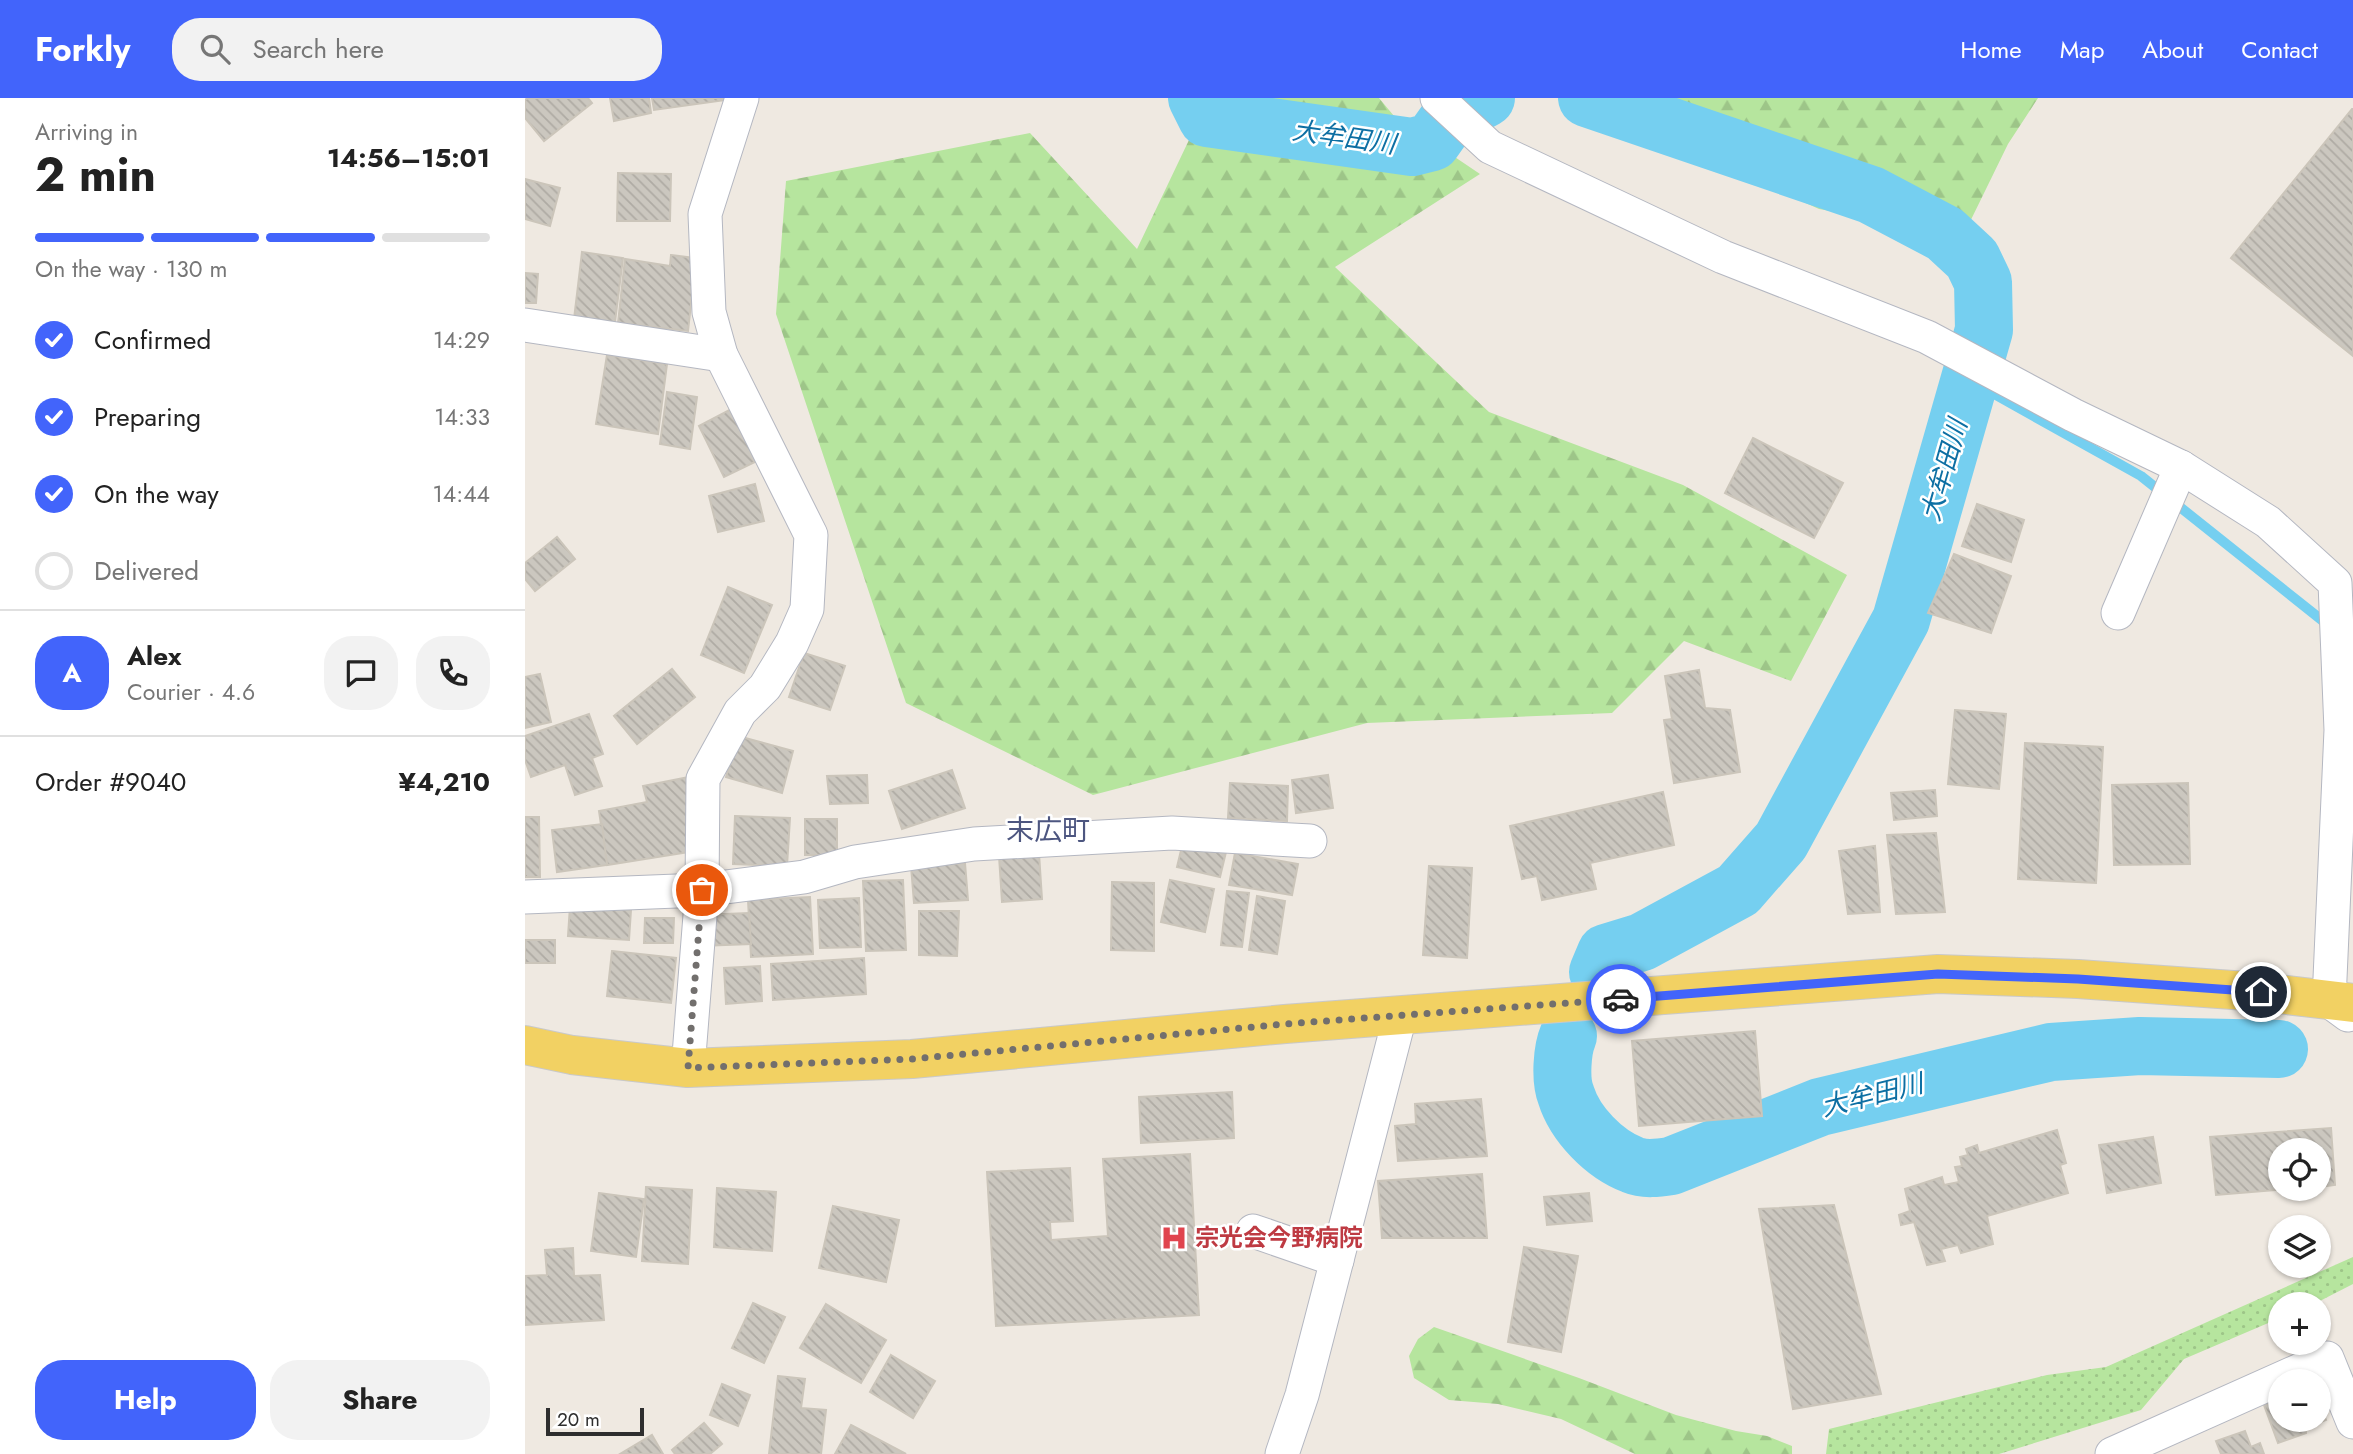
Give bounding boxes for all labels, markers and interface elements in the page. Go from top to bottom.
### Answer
search box [172,18,662,81]
text: Forkly [35,26,130,73]
icon: search [196,30,234,68]
text: Search here [252,30,384,68]
text: Home [1960,32,2022,67]
text: Map [2060,32,2104,67]
text: About [2142,32,2203,67]
text: Contact [2241,32,2318,67]
water label: 大牟田川 [1290,111,1401,163]
text: Arriving in [35,115,138,149]
text: 14:56–15:01 [327,139,490,177]
text: 2 min [35,142,156,208]
text: On the way · 130 m [35,252,227,286]
icon: check [35,321,73,359]
text: Confirmed [94,321,211,359]
text: 14:29 [433,323,490,357]
icon: check [35,398,73,436]
text: Preparing [94,398,201,436]
text: 14:33 [434,400,490,434]
water label: 大牟田川 [1911,412,1977,525]
icon: check [35,475,73,513]
text: On the way [94,475,219,513]
text: 14:44 [433,477,490,511]
text: Delivered [94,552,199,590]
button: chat [324,636,398,710]
button: phone [416,636,490,710]
text: Alex [127,637,181,675]
text: A [62,654,82,692]
text: Courier · 4.6 [127,675,255,709]
text: Order #9040 [35,763,186,801]
text: ¥4,210 [399,763,490,801]
district label: 末広町 [1006,810,1090,851]
pin [672,860,732,920]
icon: bag [683,871,721,909]
pin [2231,962,2291,1022]
courier [1586,964,1656,1034]
icon: home [2242,973,2280,1011]
icon: car [1602,980,1640,1018]
water label: 大牟田川 [1817,1063,1930,1126]
map controls [2268,1138,2331,1432]
button: locate [2268,1138,2331,1201]
button: layers [2268,1215,2331,1278]
place label: 宗光会今野病院 [1195,1220,1363,1255]
hospital icon: 宗光会今野病院 [1159,1223,1189,1253]
button: + [2268,1292,2331,1355]
button: Help [35,1360,256,1440]
button: Share [270,1360,490,1440]
button: − [2268,1369,2331,1432]
scale bar [546,1405,644,1437]
text: 20 m [557,1406,600,1433]

